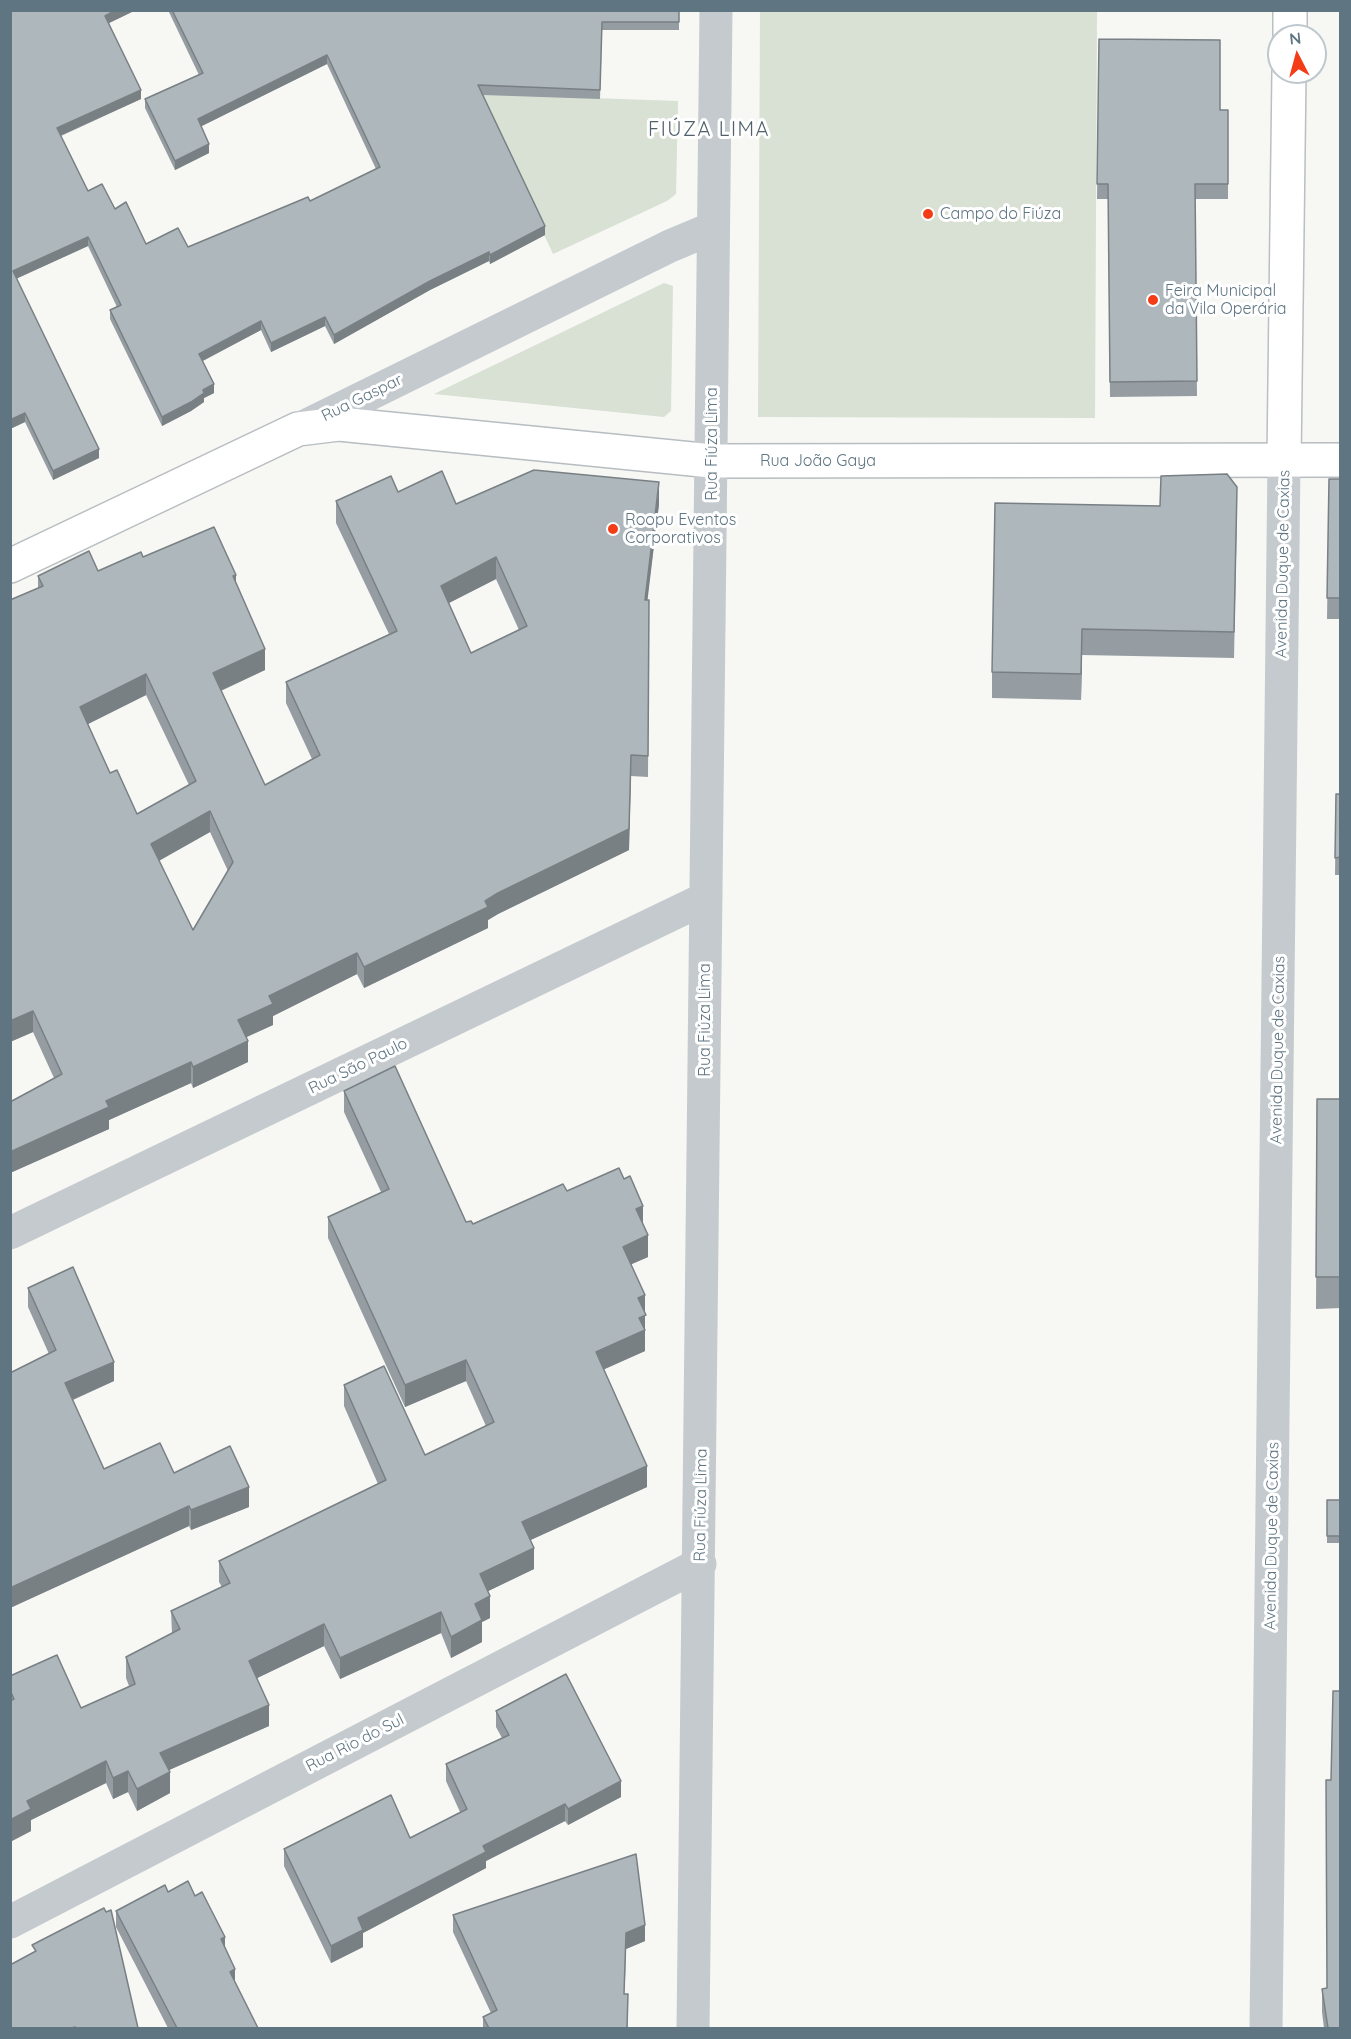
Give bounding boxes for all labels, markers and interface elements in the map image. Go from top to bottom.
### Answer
north arrow [1267,24,1327,84]
text: N [1288,28,1302,49]
district label: FIÚZA LIMA [648,118,770,142]
place label: Campo do Fiúza [940,204,1061,224]
marker: Campo do Fiúza [921,207,935,221]
place label: Feira Municipal da Vila Operária [1165,281,1287,319]
marker: Feira Municipal da Vila Operária [1146,293,1160,307]
street label: Rua Gaspar [318,370,406,426]
street label: Rua Fiúza Lima [702,387,722,501]
street label: Rua João Gaya [760,451,876,471]
street label: Avenida Duque de Caxias [1272,470,1294,658]
place label: Roopu Eventos Corporativos [625,510,736,548]
marker: Roopu Eventos Corporativos [606,522,620,536]
street label: Avenida Duque de Caxias [1267,956,1289,1144]
street label: Rua Fiúza Lima [695,963,715,1077]
street label: Rua São Paulo [305,1034,411,1098]
street label: Avenida Duque de Caxias [1261,1442,1283,1630]
street label: Rua Fiúza Lima [690,1448,712,1562]
street label: Rua Rio do Sul [303,1710,407,1776]

